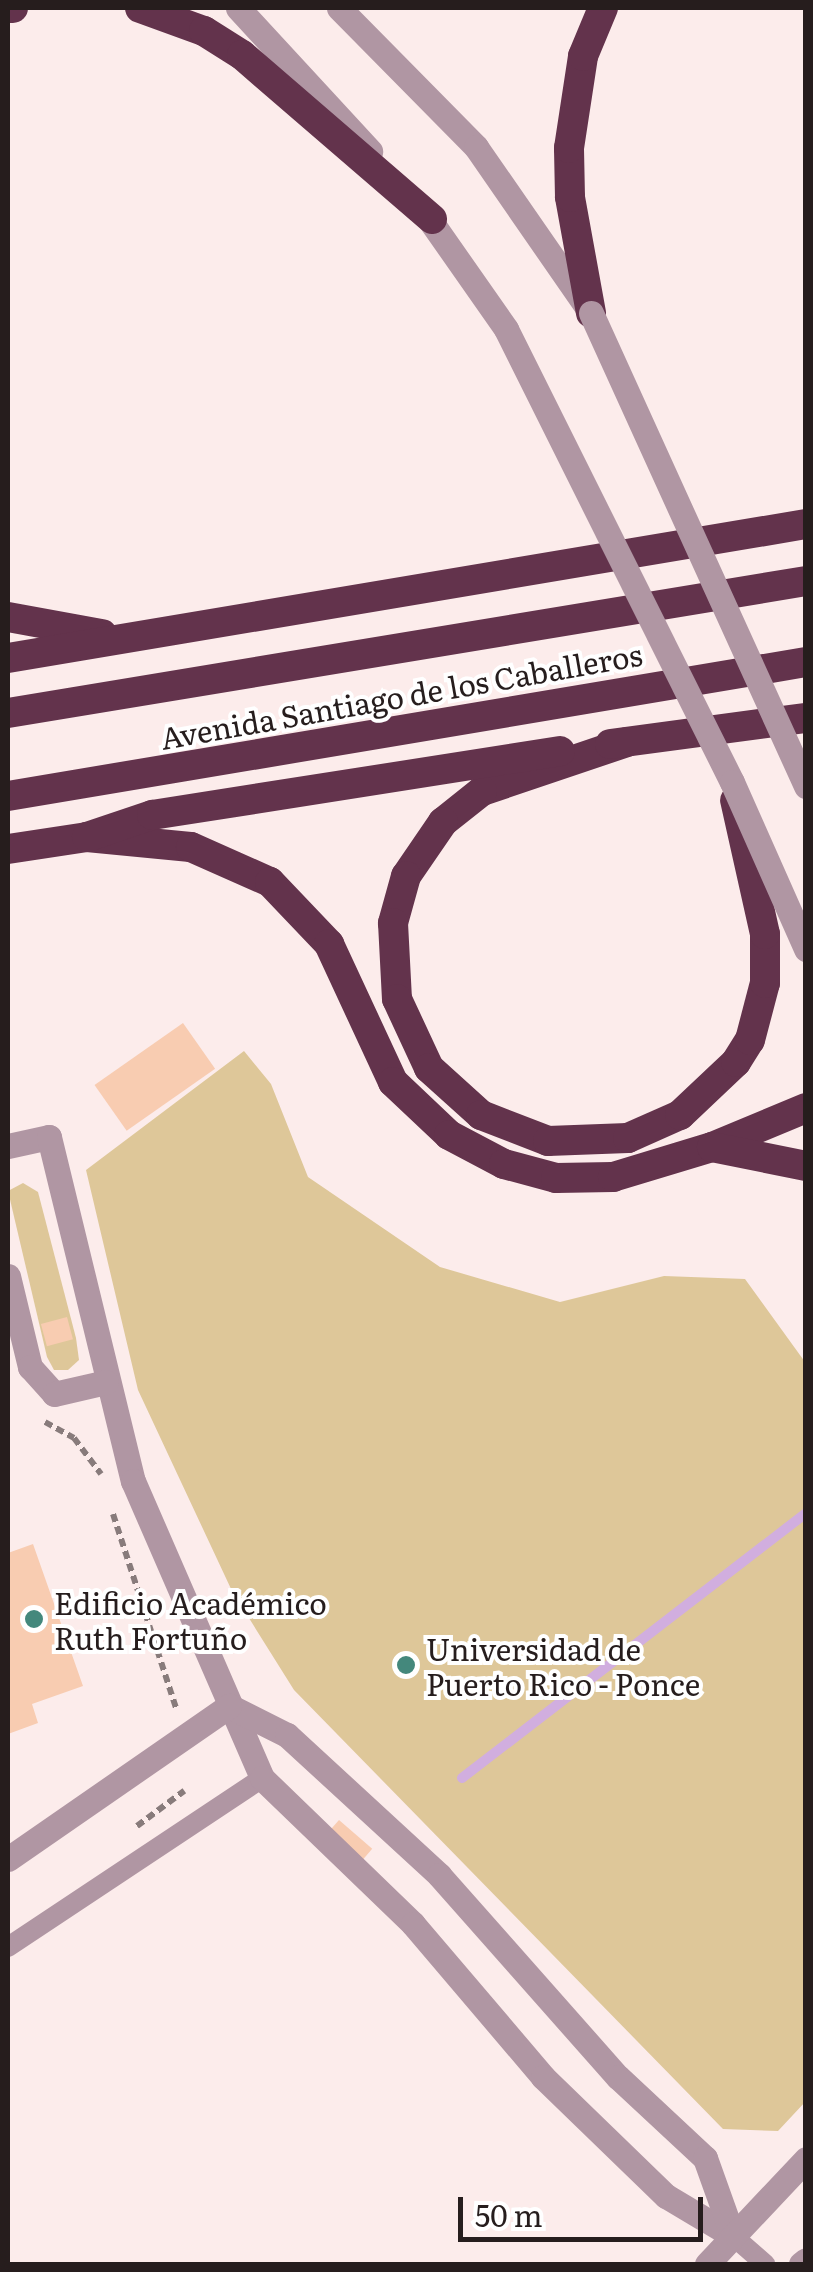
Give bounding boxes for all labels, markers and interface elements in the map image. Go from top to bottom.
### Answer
street label: Avenida Santiago de los Caballeros [157,635,645,755]
place label: Edificio Académico Ruth Fortuño [54,1584,327,1654]
marker: Edificio Académico Ruth Fortuño [23,1608,45,1630]
place label: Universidad de Puerto Rico - Ponce [426,1630,700,1700]
marker: Universidad de Puerto Rico - Ponce [395,1654,417,1676]
scale bar [463,2177,708,2239]
text: 50 m [475,2192,543,2236]

